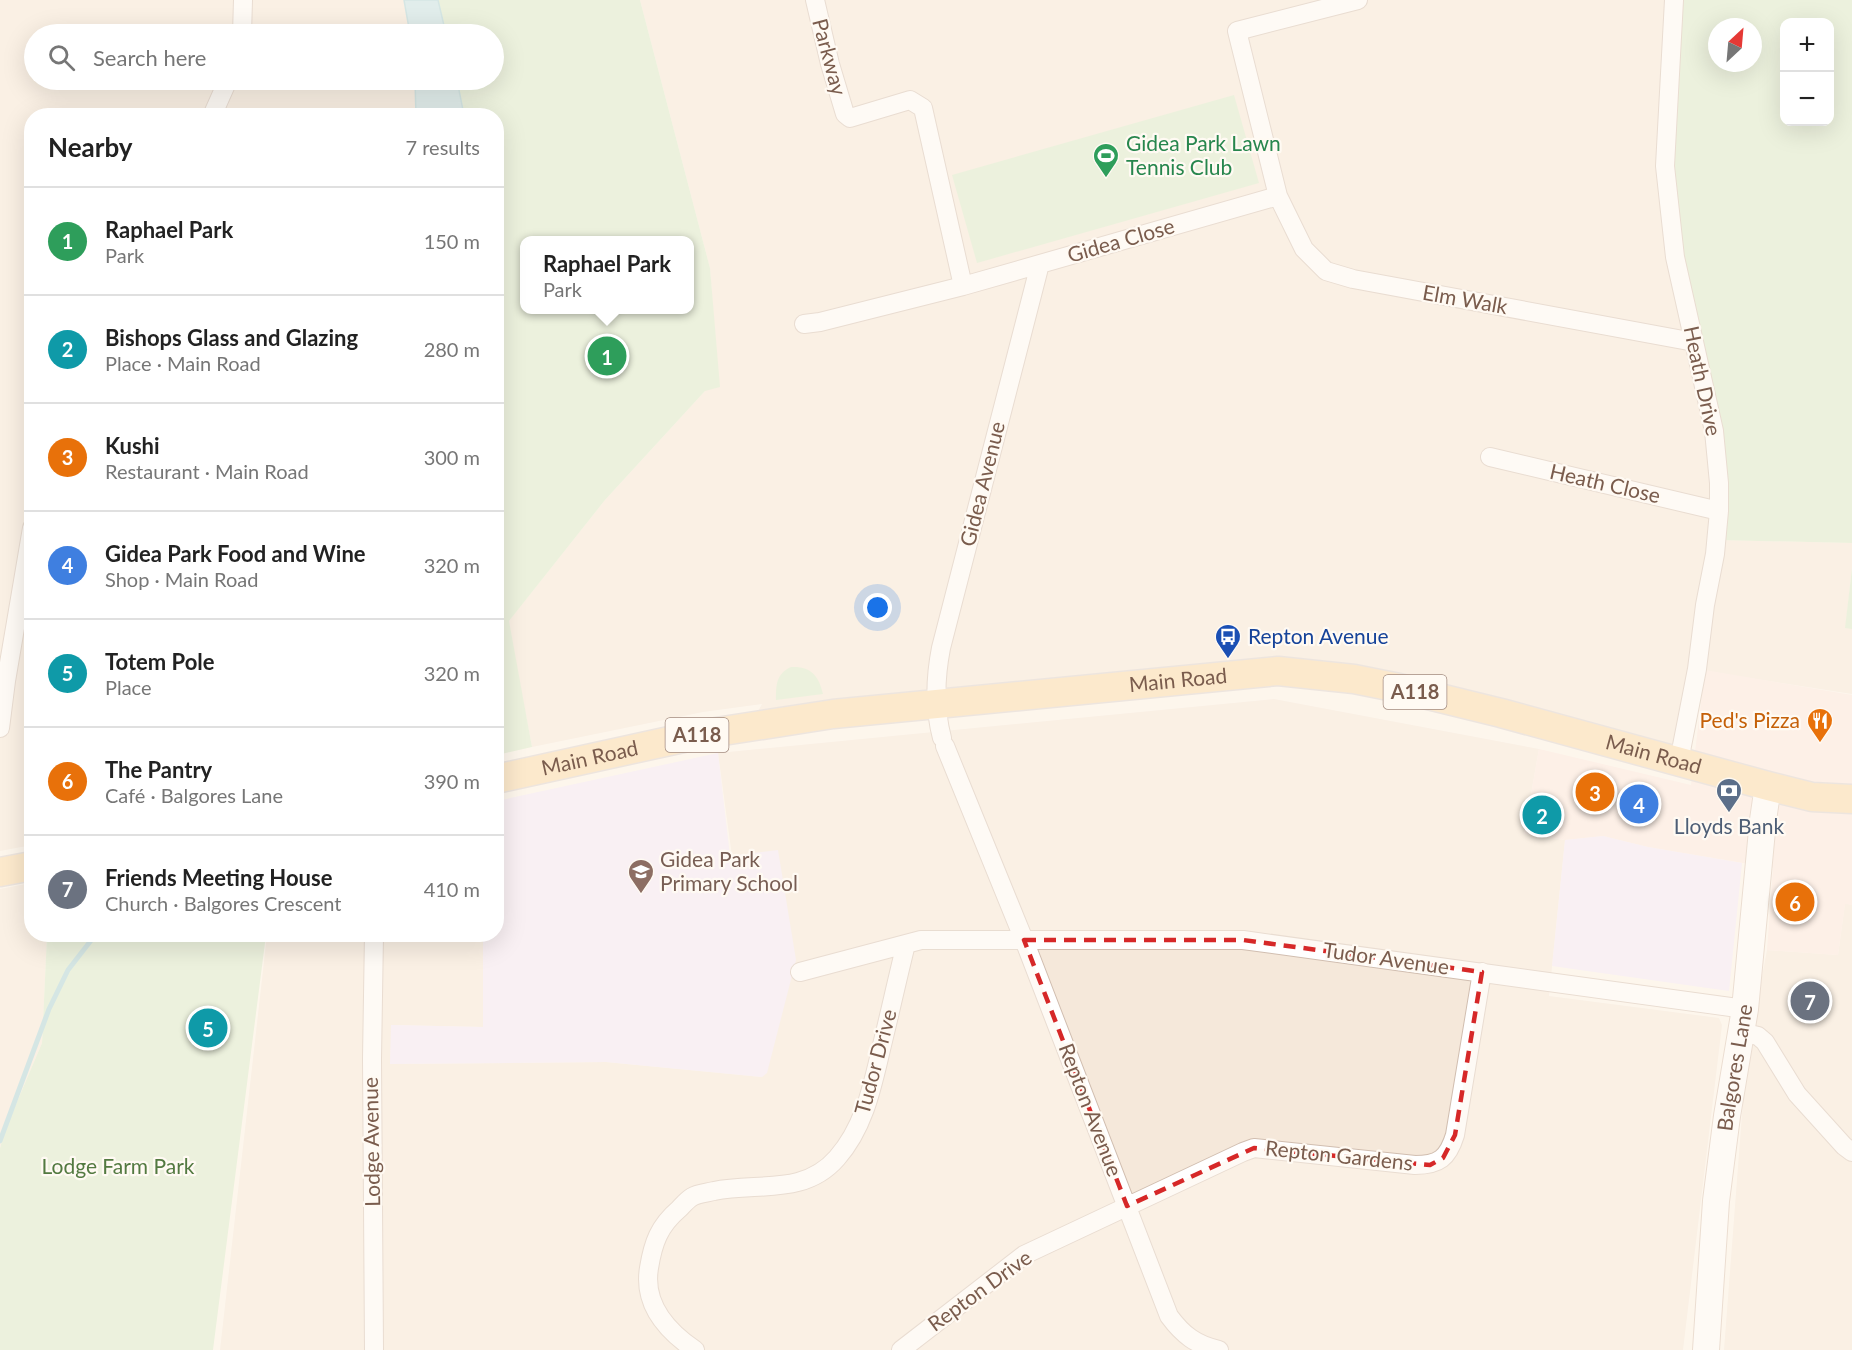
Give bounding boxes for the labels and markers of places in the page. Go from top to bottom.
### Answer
place label: Gidea Park Lawn Tennis Club [1126,130,1281,179]
sports icon: Gidea Park Lawn Tennis Club [1091,141,1121,179]
pin: 1 [588,334,626,378]
bus stop icon: Repton Avenue [1213,622,1243,660]
place label: Repton Avenue [1248,623,1389,648]
restaurant icon: Ped's Pizza [1805,706,1835,744]
place label: Ped's Pizza [1700,707,1800,732]
pin: 3 [1576,770,1614,814]
bank icon: Lloyds Bank [1714,776,1744,814]
pin: 4 [1620,782,1658,826]
pin: 2 [1522,792,1562,838]
place label: Lloyds Bank [1674,813,1784,838]
place label: Gidea Park Primary School [660,846,798,895]
school or university icon: Gidea Park Primary School [626,857,656,895]
pin: 6 [1776,880,1814,924]
pin: 7 [1790,978,1830,1024]
pin: 5 [188,1006,228,1050]

